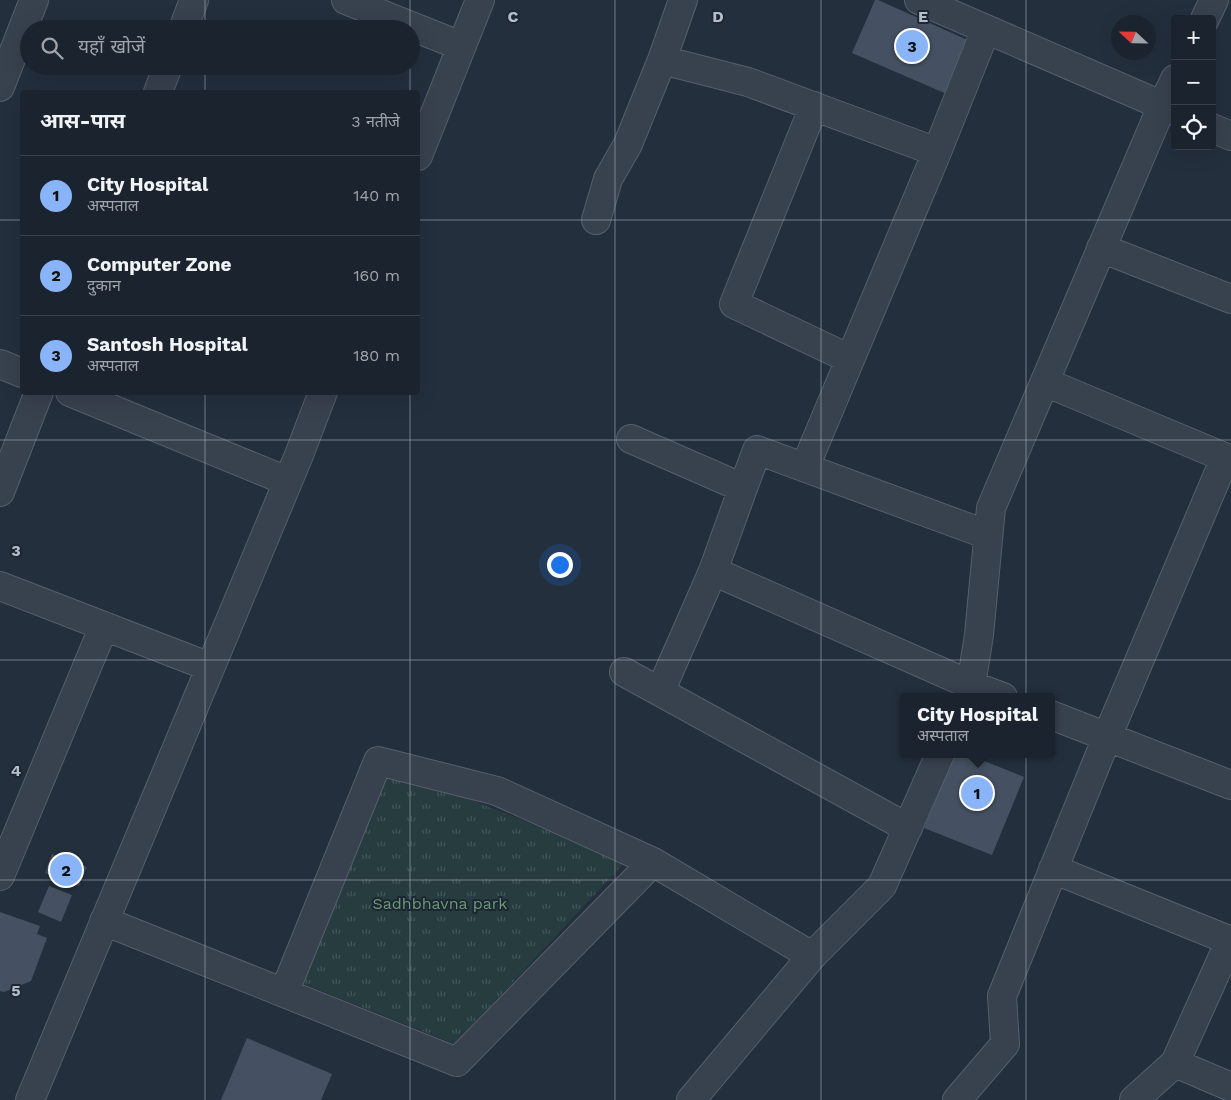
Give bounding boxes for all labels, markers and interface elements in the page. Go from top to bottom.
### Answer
text: C [508,7,519,26]
text: D [712,7,724,26]
text: E [918,7,928,26]
north arrow [1111,15,1156,60]
map controls [1171,15,1216,150]
button: + [1171,15,1216,60]
search box [20,20,420,75]
pin: 3 [896,27,928,65]
icon: search [38,34,66,62]
text: यहाँ खोजें [78,35,145,58]
button: − [1171,60,1216,105]
button: locate [1171,105,1216,150]
text: आस-पास [40,108,125,133]
text: 3 नतीजे [351,112,400,131]
text: City Hospital [87,173,208,196]
text: 1 [53,186,59,205]
text: 140 m [353,186,400,205]
text: अस्पताल [87,196,139,215]
text: Computer Zone [87,253,232,276]
text: 2 [51,266,61,285]
text: 160 m [353,266,400,285]
text: दुकान [87,276,121,295]
text: Santosh Hospital [87,333,248,356]
text: 3 [51,346,61,365]
text: 180 m [353,346,400,365]
text: अस्पताल [87,356,139,375]
text: 3 [11,541,21,560]
your location [547,552,573,578]
popup [900,693,1055,758]
text: City Hospital [917,703,1038,726]
text: अस्पताल [917,726,969,745]
text: 4 [11,761,21,780]
pin: 1 [961,774,993,812]
pin: 2 [50,851,82,889]
park label: Sadhbhavna park [373,894,507,913]
text: 5 [11,981,21,1000]

